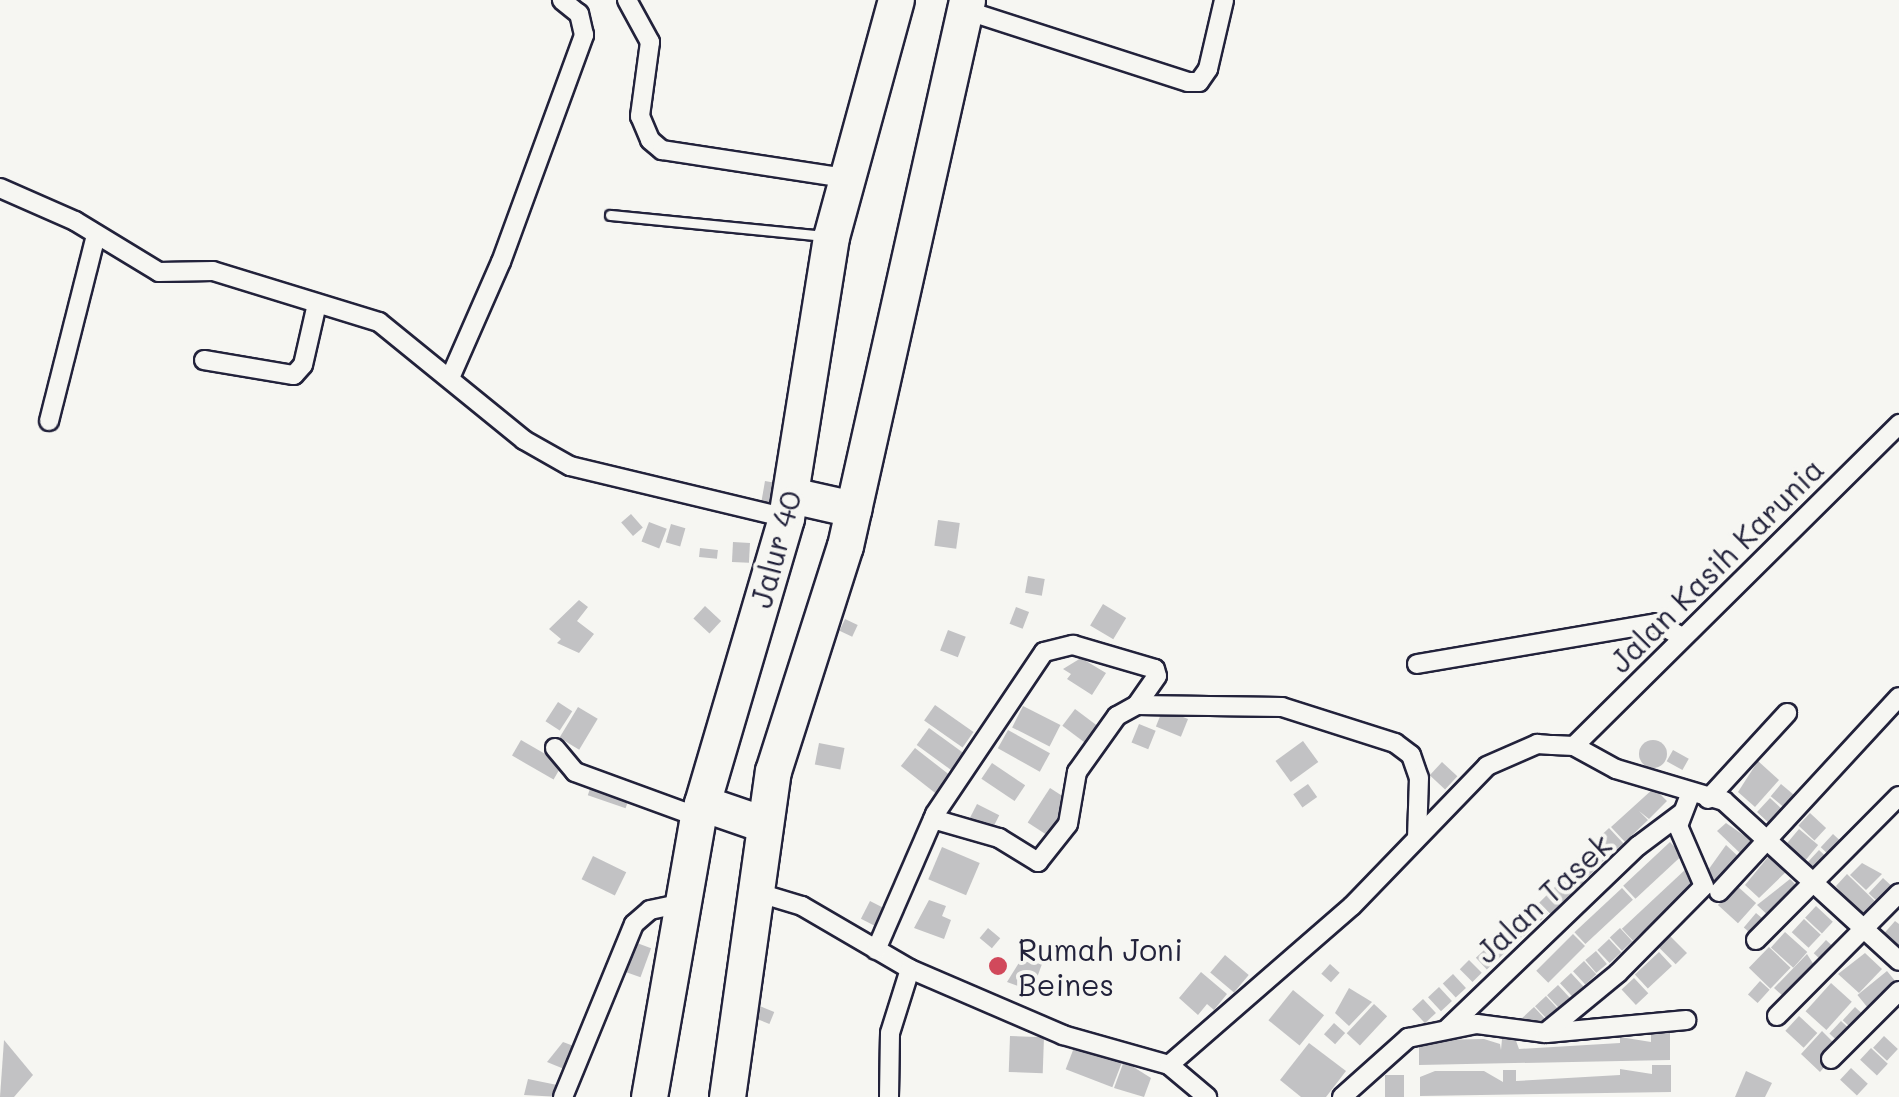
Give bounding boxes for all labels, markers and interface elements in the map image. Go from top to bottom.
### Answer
street label: Jalan Kasih Karunia [1602,451,1830,679]
street label: Jalur 40 [742,486,808,612]
street label: Jalan Tasek [1468,826,1618,970]
place label: Rumah Joni Beines [1018,931,1183,1002]
marker: Rumah Joni Beines [987,955,1009,977]

